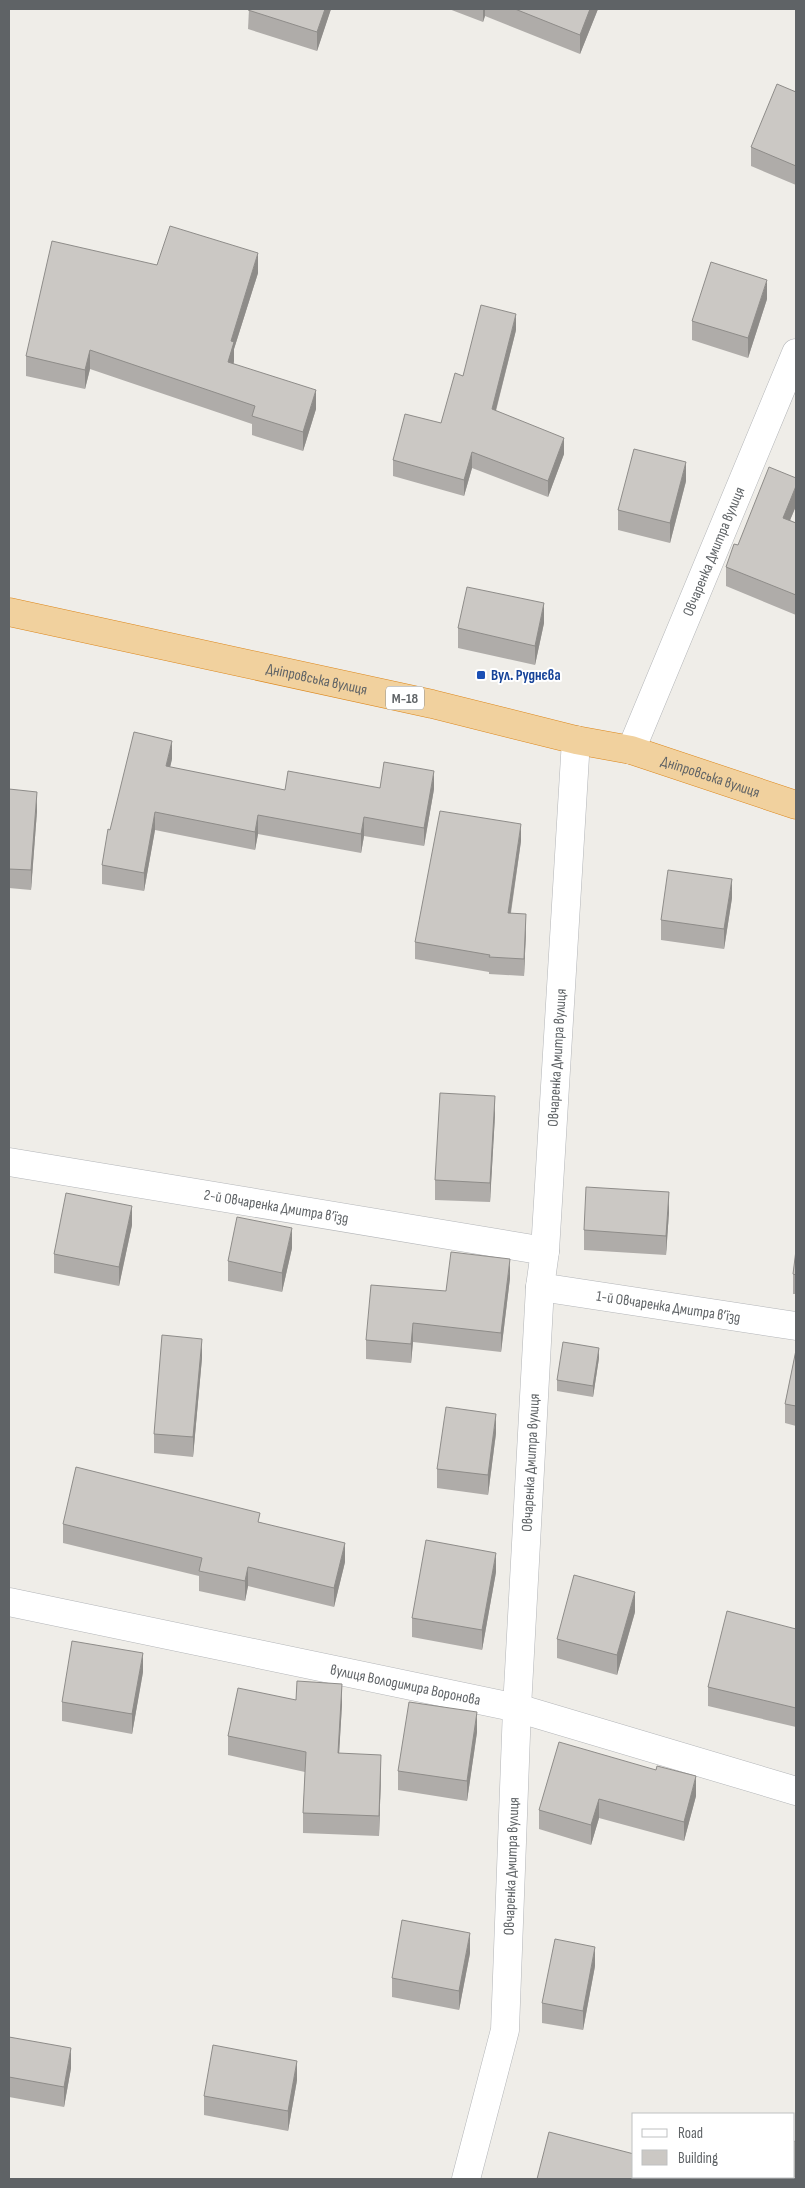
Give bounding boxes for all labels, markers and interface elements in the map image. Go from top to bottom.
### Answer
street label: Овчаренка Дмитра вулиця [679,484,749,619]
street label: Дніпровська вулиця [264,659,369,700]
place label: Вул. Руднєва [491,666,561,685]
marker: Вул. Руднєва [475,669,487,681]
road number: М-18 [386,686,424,710]
street label: Дніпровська вулиця [658,752,762,802]
street label: Овчаренка Дмитра вулиця [544,988,571,1127]
street label: 2-й Овчаренка Дмитра в’їзд [202,1186,350,1228]
street label: 1-й Овчаренка Дмитра в’їзд [595,1287,742,1327]
street label: Овчаренка Дмитра вулиця [518,1393,544,1532]
street label: вулиця Володимира Воронова [329,1660,482,1710]
street label: Овчаренка Дмитра вулиця [500,1797,524,1936]
legend [632,2113,795,2178]
text: Road [678,2124,703,2143]
text: Building [678,2149,718,2168]

